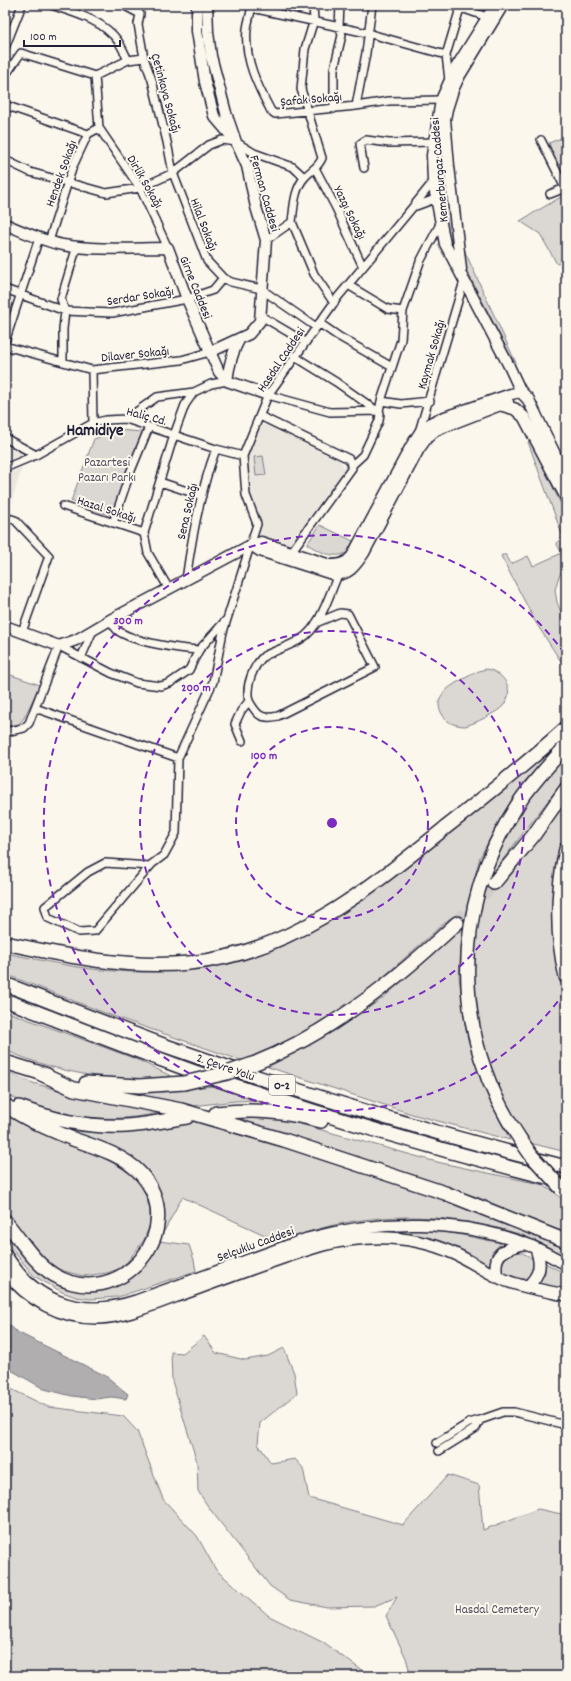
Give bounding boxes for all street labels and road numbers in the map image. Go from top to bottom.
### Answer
street label: Çetinkaya Sokağı [145,52,184,136]
street label: Şafak Sokağı [280,88,343,113]
street label: Kemerburgaz Caddesi [426,116,455,223]
street label: Hendek Sokağı [42,138,83,210]
street label: Dirlik Sokağı [121,152,167,212]
street label: Ferman Caddesi [244,153,284,235]
street label: Yazgı Sokağı [328,183,370,243]
street label: Hilal Sokağı [184,196,221,254]
street label: Girne Caddesi [173,253,216,323]
street label: Serdar Sokağı [106,283,175,312]
street label: Kaymak Sokağı [413,318,451,392]
street label: Hasdal Caddesi [253,324,311,397]
street label: Dilaver Sokağı [100,342,170,369]
street label: Haliç Cd. [124,403,169,432]
street label: Sena Sokağı [173,481,204,542]
street label: Hazal Sokağı [74,492,138,529]
street label: 2. Çevre Yolu [193,1049,257,1087]
road number: O-2 [269,1075,295,1095]
street label: Selçuklu Caddesi [215,1222,298,1268]

